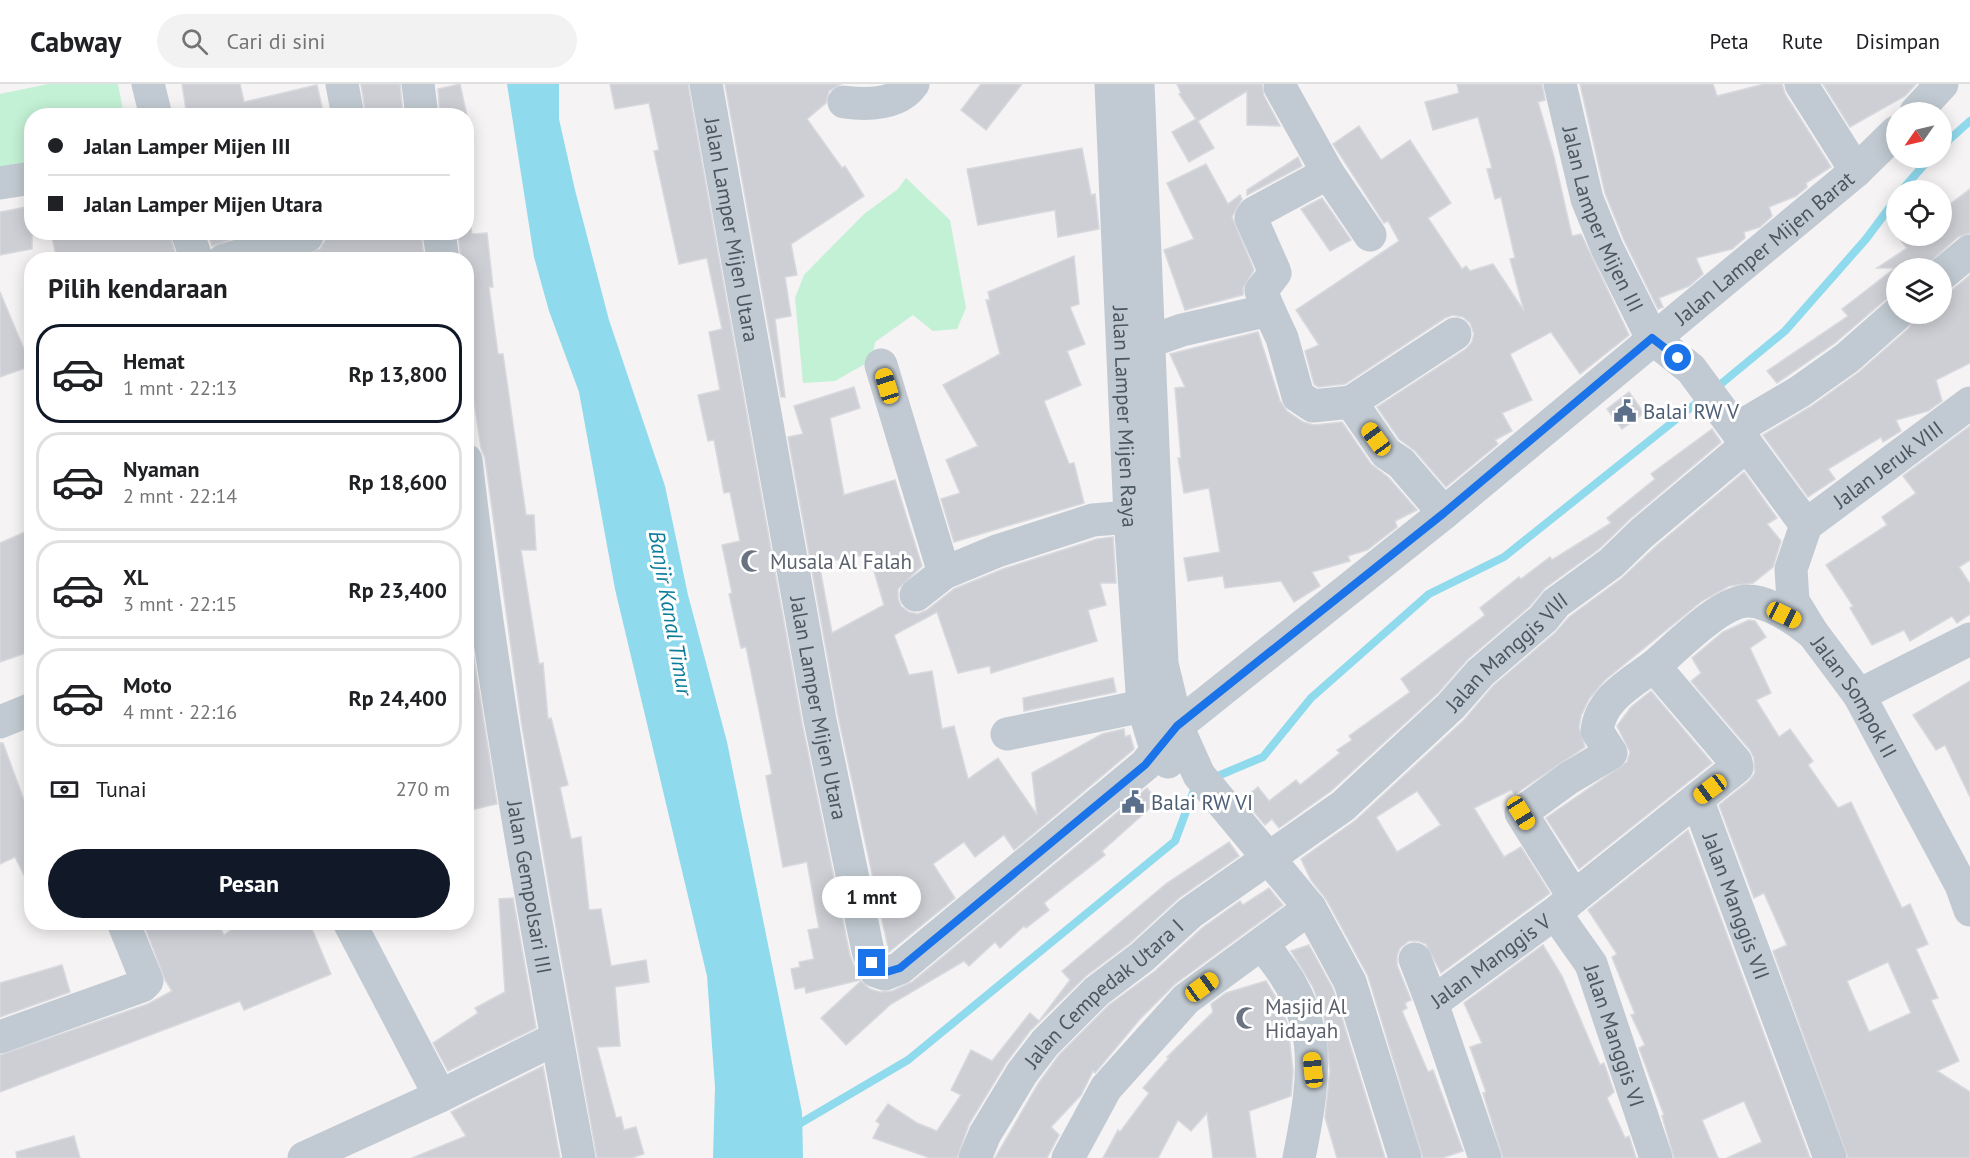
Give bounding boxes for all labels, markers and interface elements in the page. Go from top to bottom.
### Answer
search box [157,14,577,68]
text: Cabway [30,23,121,60]
icon: search [178,25,211,58]
text: Cari di sini [226,27,326,55]
text: Peta [1709,28,1749,55]
text: Rute [1782,28,1823,55]
text: Disimpan [1856,28,1940,55]
north arrow [1886,102,1952,168]
map controls [1886,102,1952,324]
street label: Jalan Lamper Mijen Utara [699,114,765,344]
street label: Jalan Lamper Mijen III [1557,122,1650,316]
text: Jalan Lamper Mijen III [84,132,290,160]
street label: Jalan Lamper Mijen Barat [1667,165,1859,331]
button: locate [1886,180,1952,246]
text: Jalan Lamper Mijen Utara [84,190,323,218]
button: layers [1886,258,1952,324]
text: Pilih kendaraan [48,271,228,305]
street label: Jalan Lamper Mijen Raya [1107,304,1144,528]
route start [1664,344,1691,371]
icon: car [51,347,105,401]
text: Hemat [123,347,185,375]
text: Rp 13,800 [348,360,447,388]
car [873,366,901,406]
text: 1 mnt · 22:13 [123,375,237,401]
public building icon: Balai RW V [1612,398,1638,424]
place label: Balai RW V [1643,398,1739,425]
street label: Jalan Jeruk VIII [1827,414,1948,514]
car [1358,419,1394,459]
icon: car [51,455,105,509]
text: Nyaman [123,455,200,483]
text: Rp 18,600 [348,468,447,496]
text: 2 mnt · 22:14 [123,483,237,509]
water label: Banjir Kanal Timur [643,529,700,699]
mosque icon: Musala Al Falah [739,548,765,574]
place label: Musala Al Falah [770,548,912,575]
icon: car [51,563,105,617]
text: XL [123,563,148,591]
text: Rp 23,400 [348,576,447,604]
street label: Jalan Manggis VIII [1438,586,1573,718]
text: 3 mnt · 22:15 [123,591,237,617]
street label: Jalan Lamper Mijen Utara [784,593,854,822]
car [1764,599,1804,631]
street label: Jalan Sompok II [1805,630,1904,762]
icon: car [51,671,105,725]
text: Moto [123,671,172,699]
text: Rp 24,400 [348,684,447,712]
text: 4 mnt · 22:16 [123,699,237,725]
car [1690,771,1730,807]
icon: cash [48,773,81,806]
text: Tunai [96,775,147,803]
text: 270 m [396,776,450,802]
public building icon: Balai RW VI [1120,789,1146,815]
place label: Balai RW VI [1151,789,1253,816]
car [1504,793,1538,833]
street label: Jalan Gempolsari III [501,797,558,976]
street label: Jalan Manggis VII [1697,828,1776,983]
button: Pesan [48,849,450,918]
callout: 1 mnt [822,876,922,918]
text: 1 mnt [846,884,897,910]
street label: Jalan Manggis V [1424,907,1556,1014]
street label: Jalan Cempedak Utara I [1017,912,1189,1074]
route end [858,949,885,976]
street label: Jalan Manggis VI [1578,960,1651,1110]
car [1182,969,1222,1005]
place label: Masjid Al Hidayah [1265,993,1347,1044]
mosque icon: Masjid Al Hidayah [1234,1005,1260,1031]
car [1302,1051,1324,1089]

